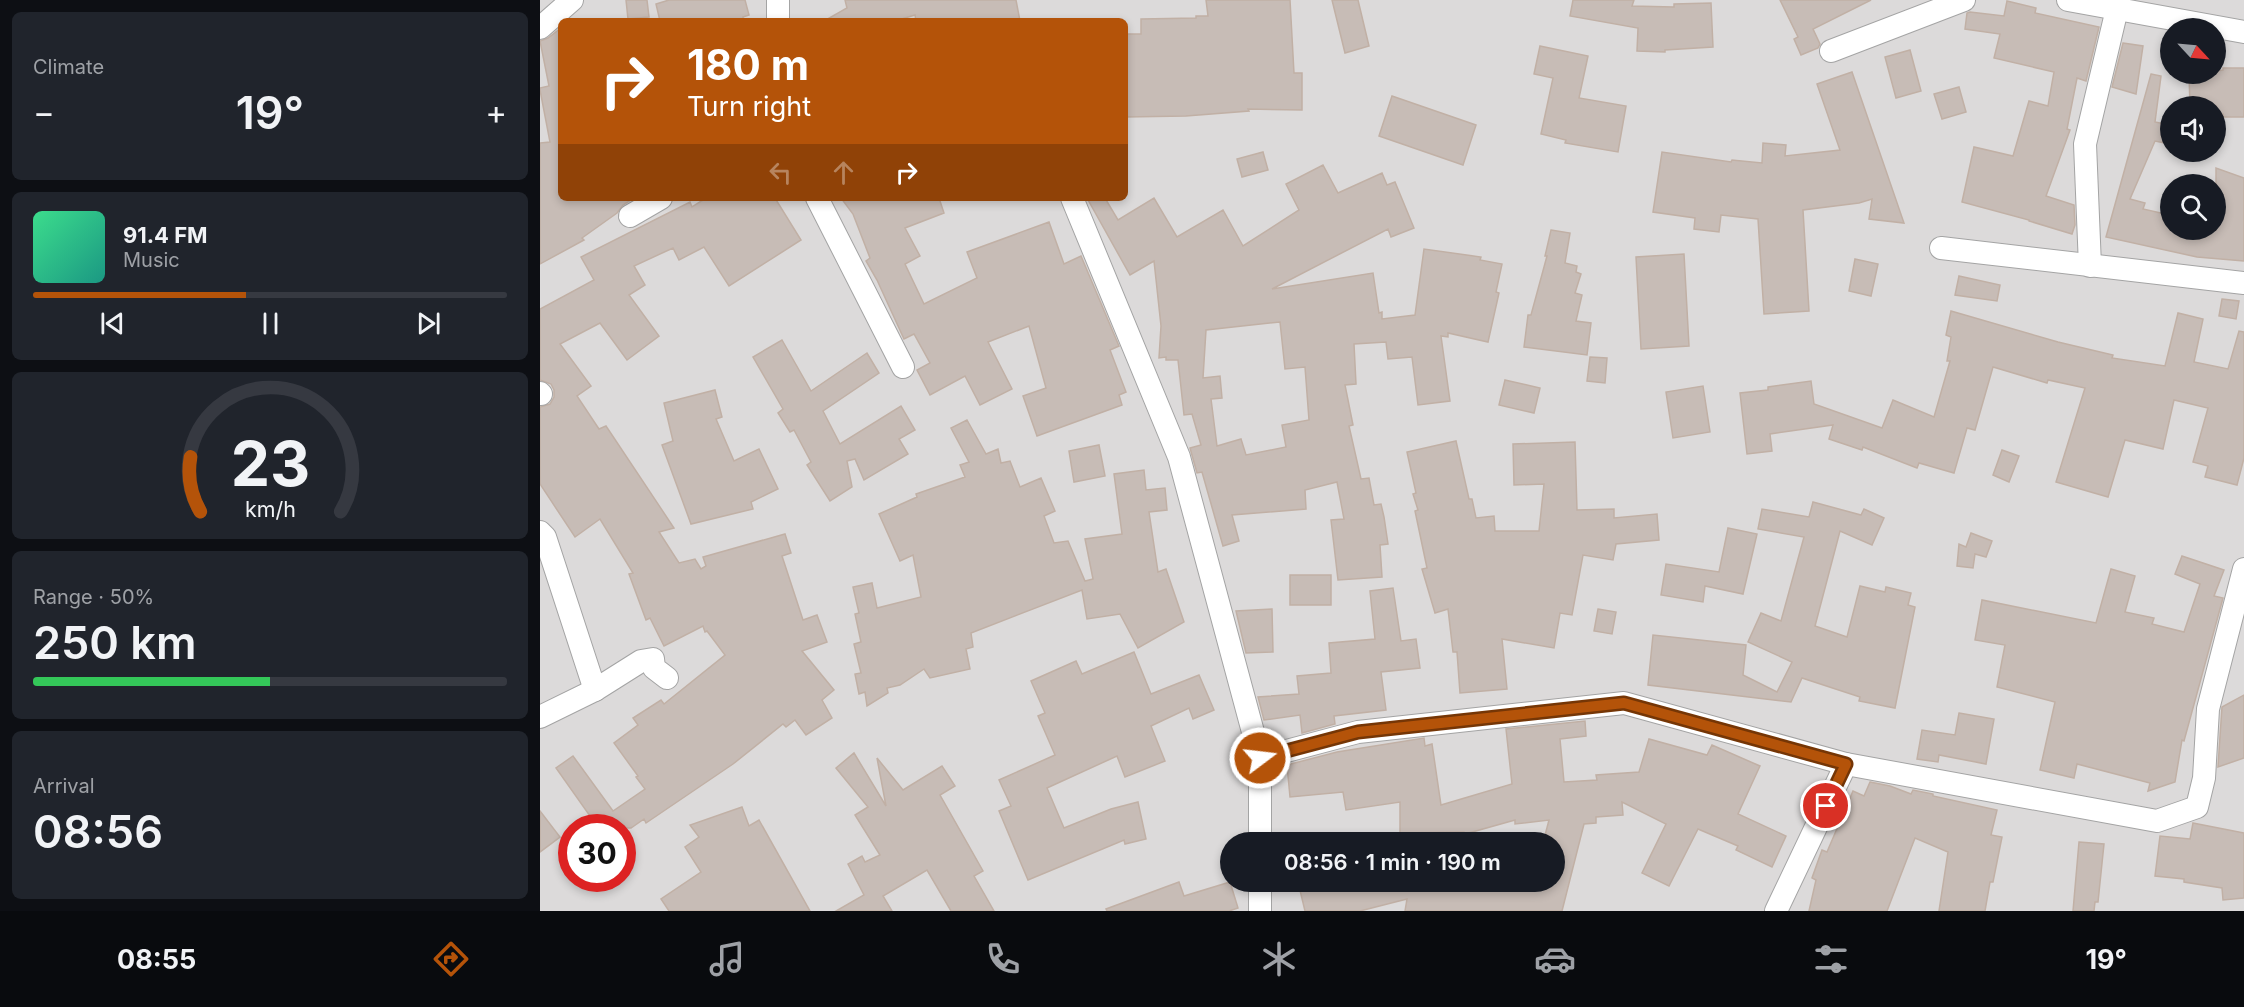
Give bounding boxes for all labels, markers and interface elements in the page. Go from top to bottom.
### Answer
north arrow [2160,18,2226,84]
map controls [2160,18,2226,240]
text: 180 m [687,39,809,90]
icon: right [588,42,666,120]
text: Climate [33,55,104,79]
text: 19° [236,85,304,140]
text: Turn right [687,90,811,123]
text: − [33,92,55,132]
text: + [485,92,507,132]
button: sound [2160,96,2226,162]
icon: left [764,156,797,189]
icon: ahead [827,156,860,189]
icon: right [890,156,923,189]
button: search [2160,174,2226,240]
text: 91.4 FM [123,222,208,248]
text: Music [123,248,180,272]
icon: previous [96,307,129,340]
icon: pause [254,307,287,340]
icon: next [412,307,445,340]
text: 23 [230,427,310,502]
text: km/h [245,497,295,523]
text: Range · 50% [33,585,154,609]
text: 250 km [33,615,197,670]
position arrow [1228,726,1292,790]
text: Arrival [33,774,95,798]
pin [1800,780,1851,831]
icon: arrive [1809,789,1842,822]
text: 08:56 [33,804,163,859]
speed limit sign: 30 [558,814,636,892]
text: 08:56 · 1 min · 190 m [1284,849,1501,875]
icon: directions [430,938,472,980]
icon: music [706,938,748,980]
icon: phone [982,938,1024,980]
icon: climate [1258,938,1300,980]
icon: car [1534,938,1576,980]
icon: filters [1810,938,1852,980]
text: 08:55 [117,943,196,976]
text: 19° [2085,943,2127,976]

